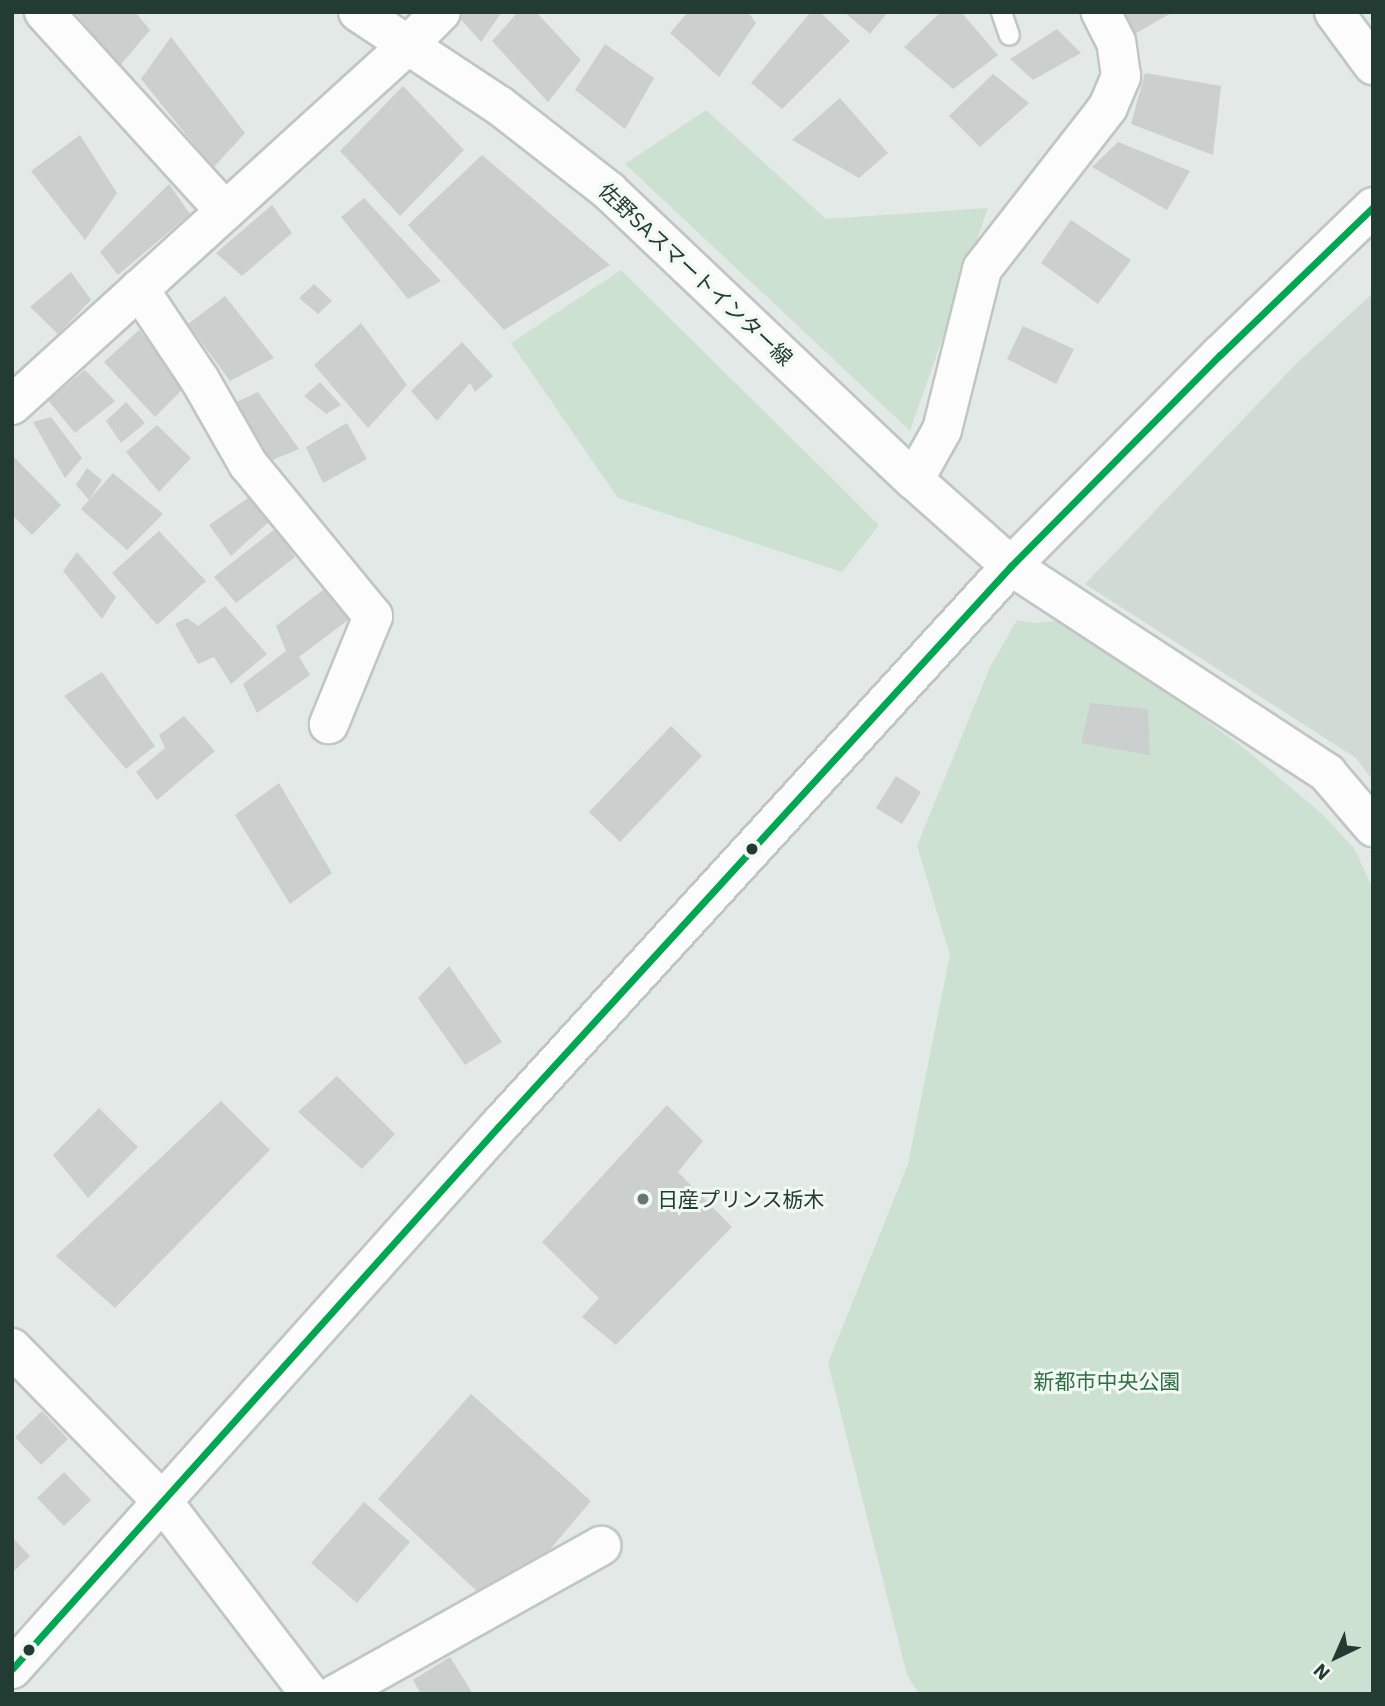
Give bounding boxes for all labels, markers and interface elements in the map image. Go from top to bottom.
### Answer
street label: 佐野SAスマートインター線 [594,177,798,371]
unlabelled marker [745,842,759,856]
place label: 日産プリンス栃木 [657,1186,825,1212]
marker: 日産プリンス栃木 [635,1191,651,1207]
park label: 新都市中央公園 [1034,1368,1180,1394]
north arrow [1301,1622,1371,1692]
unlabelled marker [22,1643,36,1657]
text: N [1308,1659,1335,1686]

